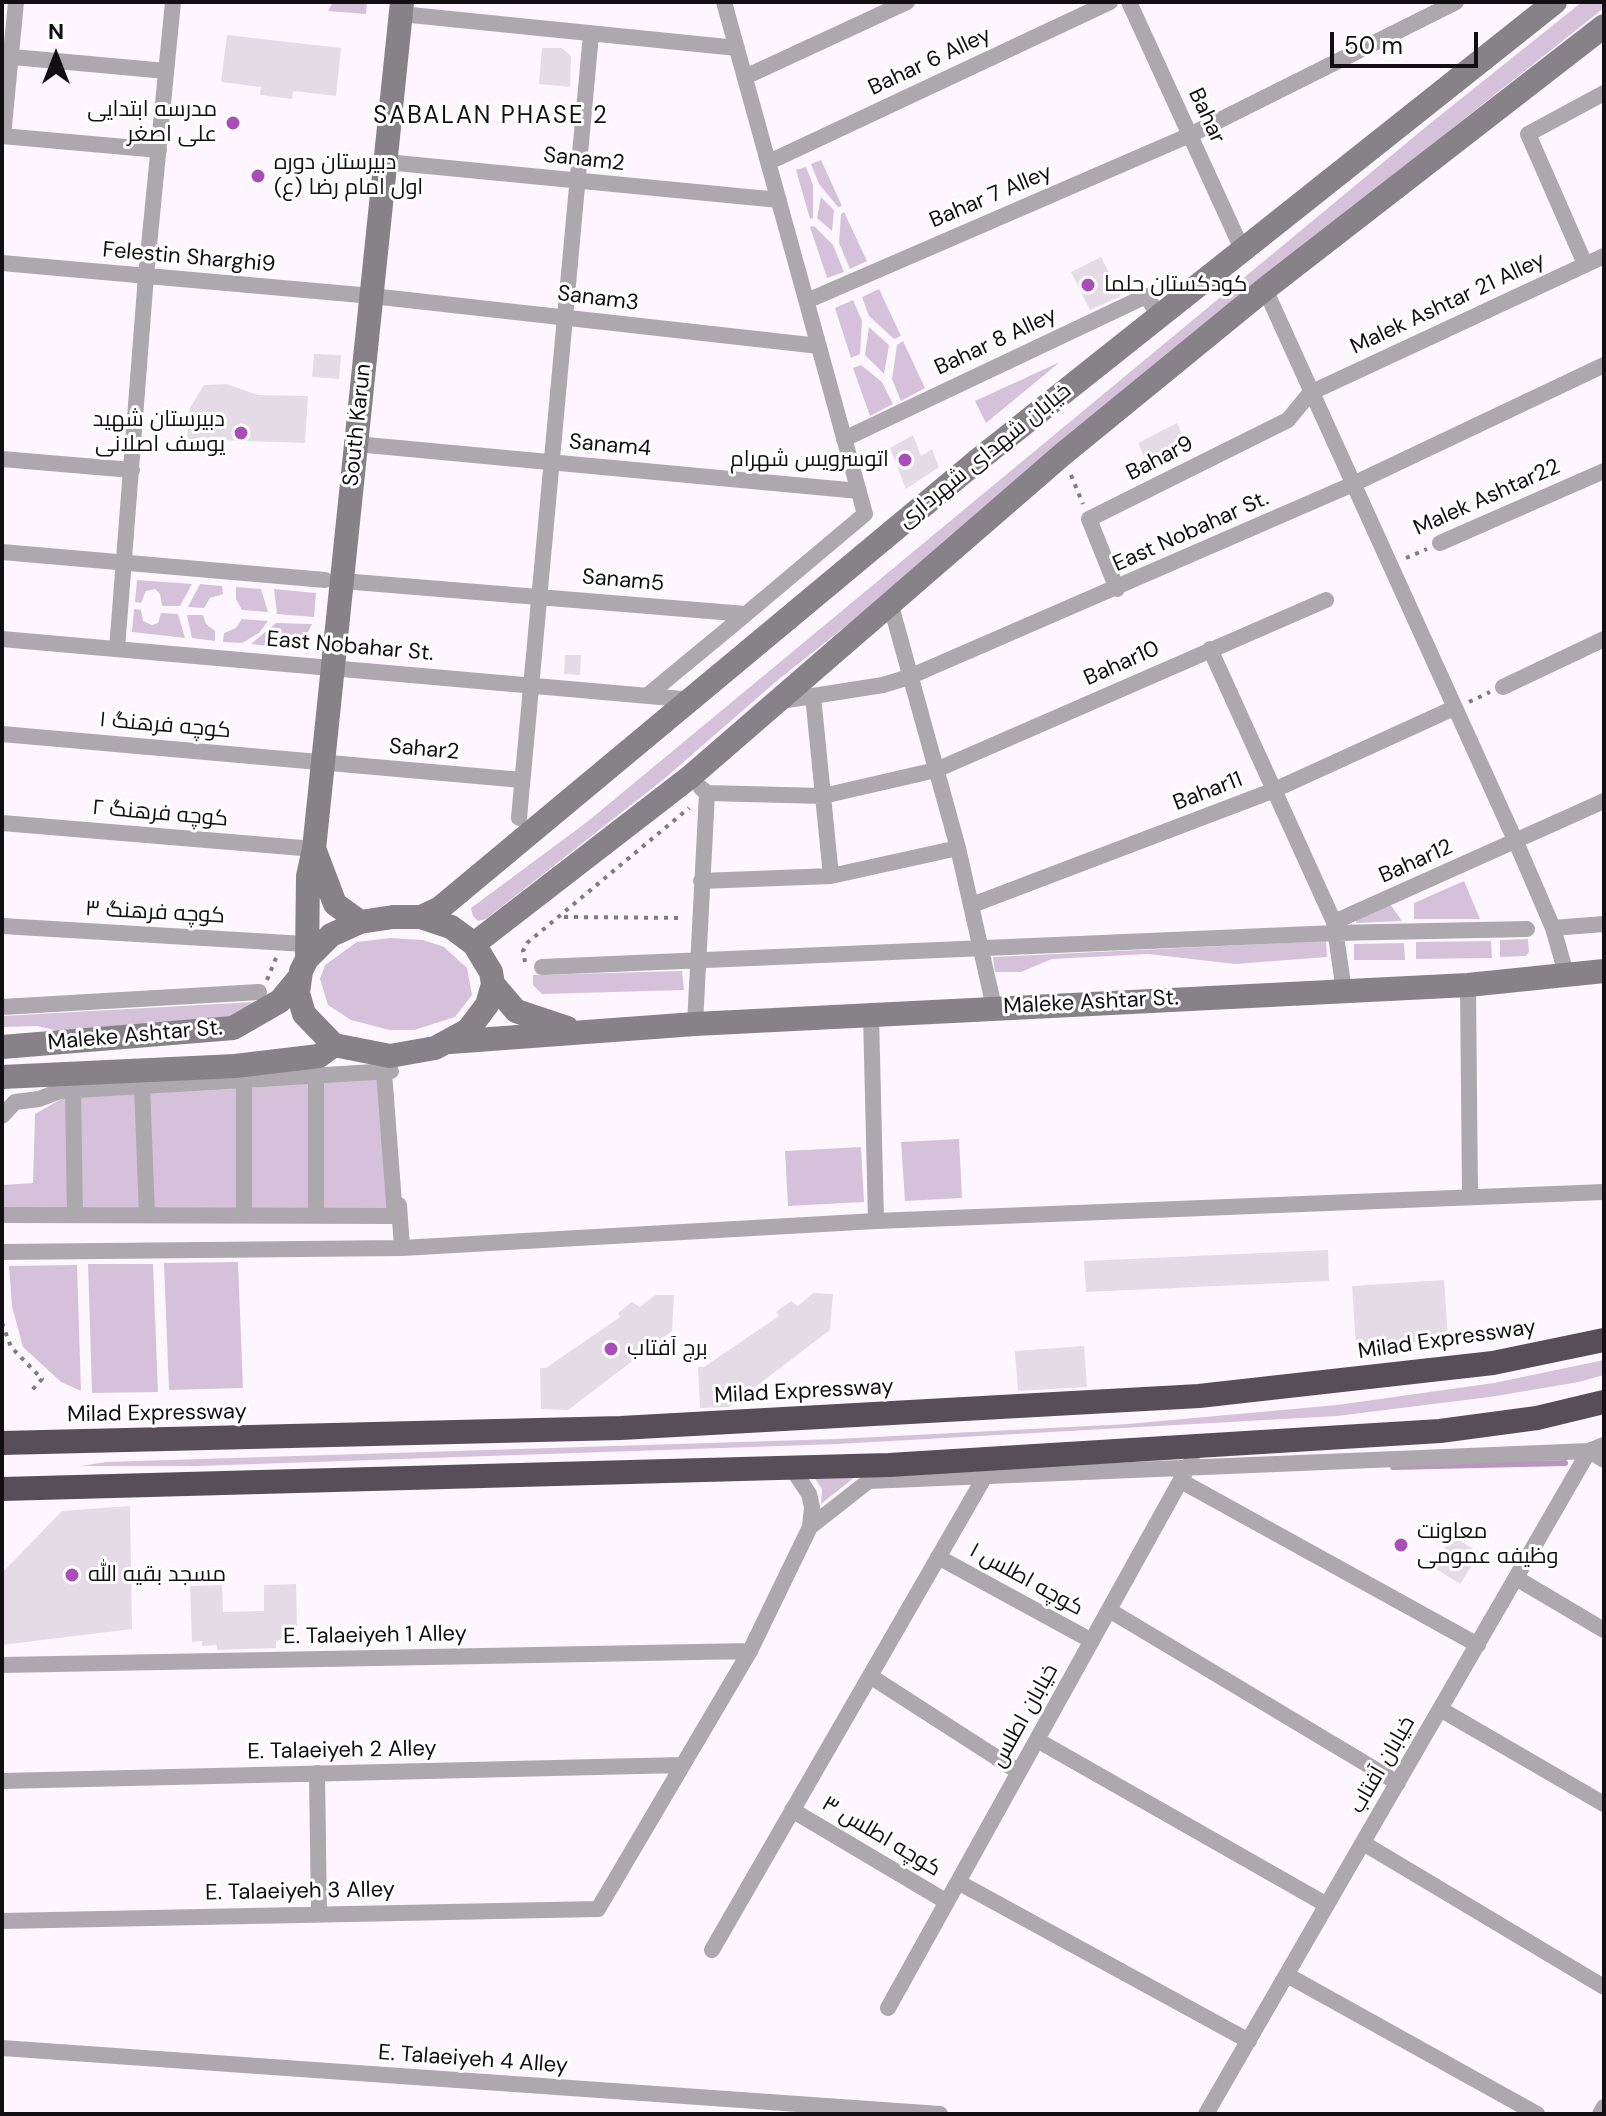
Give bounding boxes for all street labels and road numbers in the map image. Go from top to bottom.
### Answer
street label: Bahar 6 Alley [865,22,995,102]
street label: Bahar [1182,84,1230,148]
street label: Sanam2 [542,143,626,177]
street label: Bahar 7 Alley [926,159,1056,235]
street label: Felestin Sharghi9 [101,237,277,279]
street label: Malek Ashtar 21 Alley [1346,247,1550,361]
street label: Sanam3 [556,281,640,317]
street label: Bahar 8 Alley [931,302,1061,382]
street label: South Karun [338,362,378,488]
street label: خیابان شهدای شهرداری [893,378,1077,534]
street label: Sanam4 [568,429,652,463]
street label: Bahar9 [1122,431,1198,487]
street label: Malek Ashtar22 [1410,454,1564,542]
street label: East Nobahar St. [1109,486,1273,578]
street label: Sanam5 [581,564,665,598]
street label: East Nobahar St. [265,627,435,667]
street label: Bahar10 [1080,636,1164,692]
street label: کوچه فرهنگ ۱ [98,707,232,745]
street label: Sahar2 [388,734,460,766]
street label: Bahar11 [1170,767,1246,817]
street label: کوچه فرهنگ ۲ [91,795,229,833]
street label: Bahar12 [1375,834,1457,890]
street label: کوچه فرهنگ ۳ [84,896,226,930]
street label: Maleke Ashtar St. [1003,985,1179,1021]
street label: Maleke Ashtar St. [47,1015,223,1057]
street label: Milad Expressway [1356,1314,1538,1366]
street label: Milad Expressway [714,1374,894,1410]
street label: Milad Expressway [67,1399,247,1429]
street label: کوچه اطلس ۱ [964,1538,1088,1622]
street label: E. Talaeiyeh 1 Alley [283,1621,467,1651]
street label: خیابان اطلس [986,1660,1064,1772]
street label: خیابان آفتاب [1345,1712,1421,1818]
street label: E. Talaeiyeh 2 Alley [247,1736,437,1766]
street label: کوچه اطلس ۳ [817,1791,945,1883]
street label: E. Talaeiyeh 3 Alley [205,1877,395,1907]
street label: E. Talaeiyeh 4 Alley [377,2040,569,2080]

